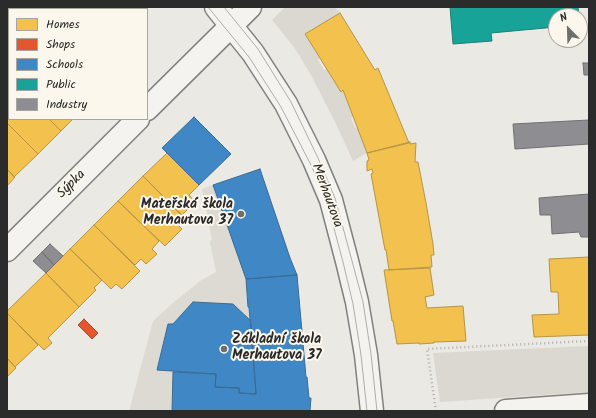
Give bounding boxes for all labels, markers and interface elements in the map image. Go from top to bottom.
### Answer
legend [8,8,148,120]
north arrow [548,8,588,48]
text: N [557,8,570,28]
text: Homes [46,15,80,34]
text: Shops [46,35,75,54]
text: Schools [46,55,83,74]
text: Public [46,75,76,94]
text: Industry [46,95,87,114]
street label: Merhautova [307,162,345,230]
street label: Sýpka [54,167,90,203]
place label: Mateřská škola Merhautova 37 [141,198,233,230]
marker: Mateřská škola Merhautova 37 [236,209,246,219]
place label: Základní škola Merhautova 37 [232,333,322,366]
marker: Základní škola Merhautova 37 [219,344,229,354]

